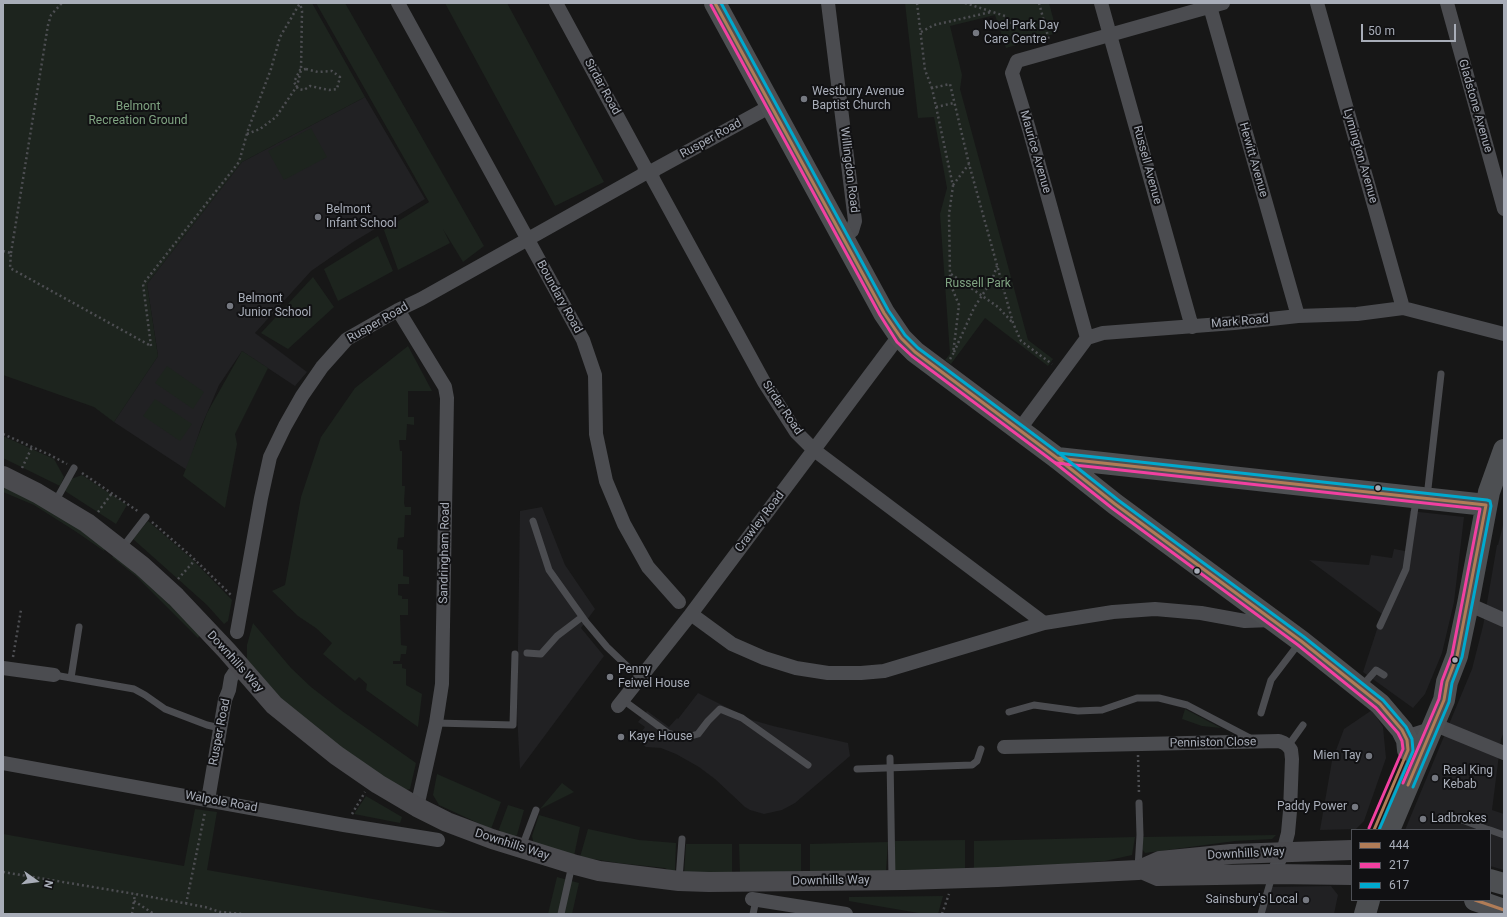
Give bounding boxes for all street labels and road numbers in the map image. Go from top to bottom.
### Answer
street label: Sirdar Road [581,56,623,118]
street label: Gladstone Avenue [1455,58,1495,154]
street label: Lymington Avenue [1340,107,1380,205]
street label: Maurice Avenue [1016,109,1054,195]
street label: Rusper Road [678,116,744,162]
street label: Hewitt Avenue [1235,121,1271,199]
street label: Russell Avenue [1130,124,1164,206]
street label: Willingdon Road [837,126,861,214]
street label: Boundary Road [533,258,585,336]
street label: Rusper Road [345,300,411,346]
street label: Mark Road [1211,312,1269,332]
street label: Sirdar Road [759,378,805,438]
street label: Crawley Road [732,489,788,555]
street label: Sandringham Road [437,502,453,604]
street label: Downhills Way [204,628,266,696]
street label: Rusper Road [206,697,234,767]
street label: Penniston Close [1170,735,1256,751]
street label: Walpole Road [184,789,258,815]
street label: Downhills Way [473,826,551,864]
street label: Downhills Way [1207,845,1285,863]
street label: Downhills Way [792,873,870,889]

